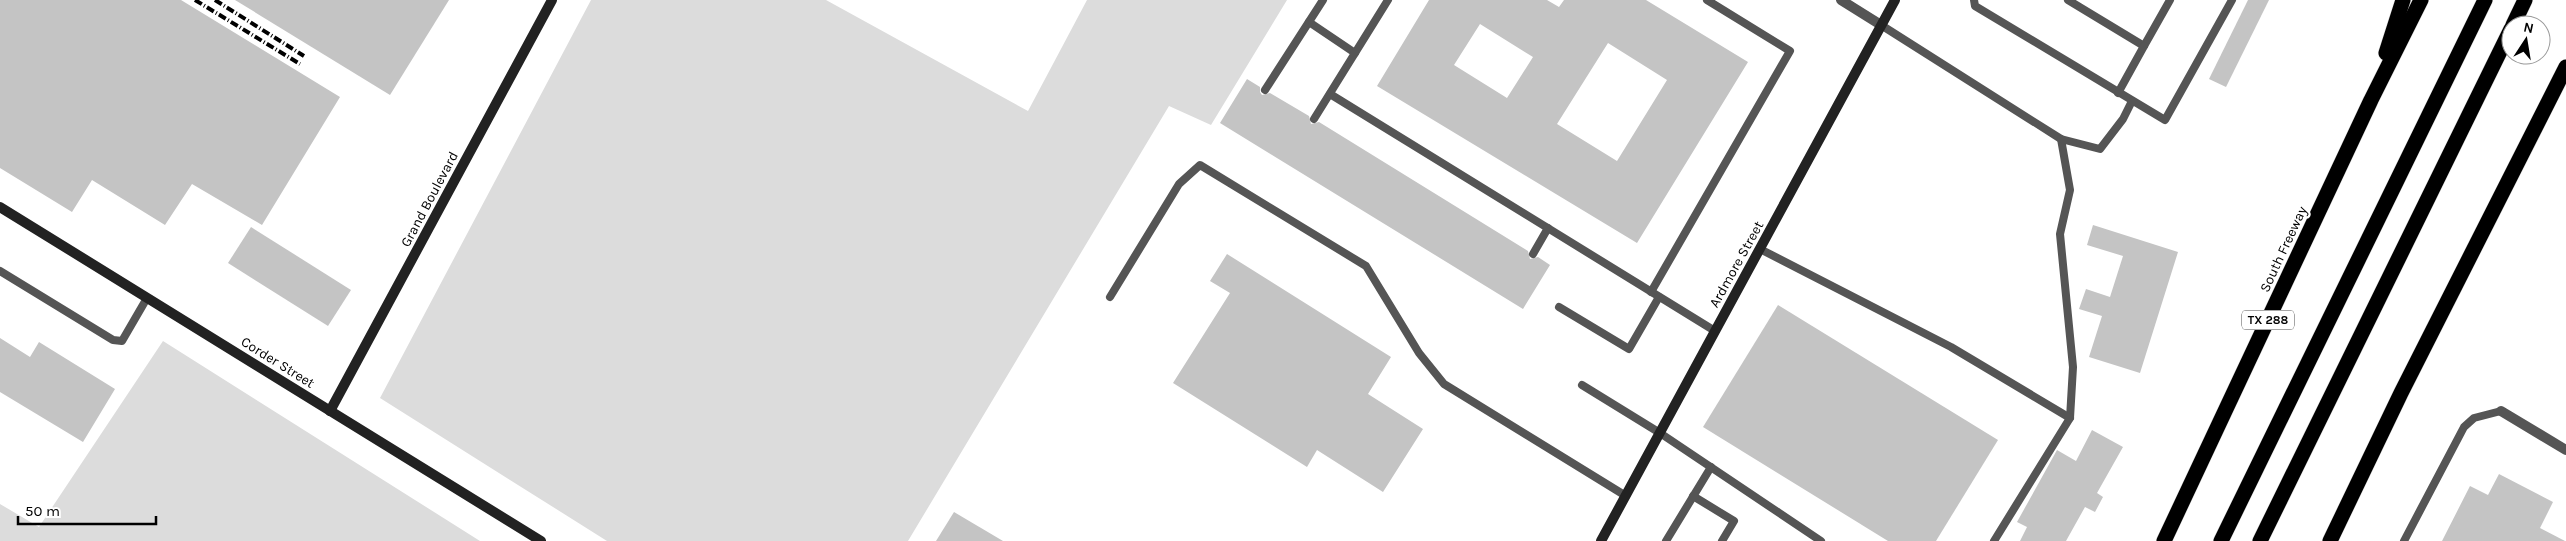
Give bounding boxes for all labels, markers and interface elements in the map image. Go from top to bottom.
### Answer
north arrow [2501,15,2551,65]
text: N [2522,18,2535,37]
street label: Grand Boulevard [397,148,462,250]
street label: South Freeway [2256,203,2311,295]
street label: Ardmore Street [1706,218,1767,310]
road number: TX 288 [2242,310,2294,330]
street label: Corder Street [238,333,318,392]
scale bar [18,494,155,526]
text: 50 m [25,502,60,520]

